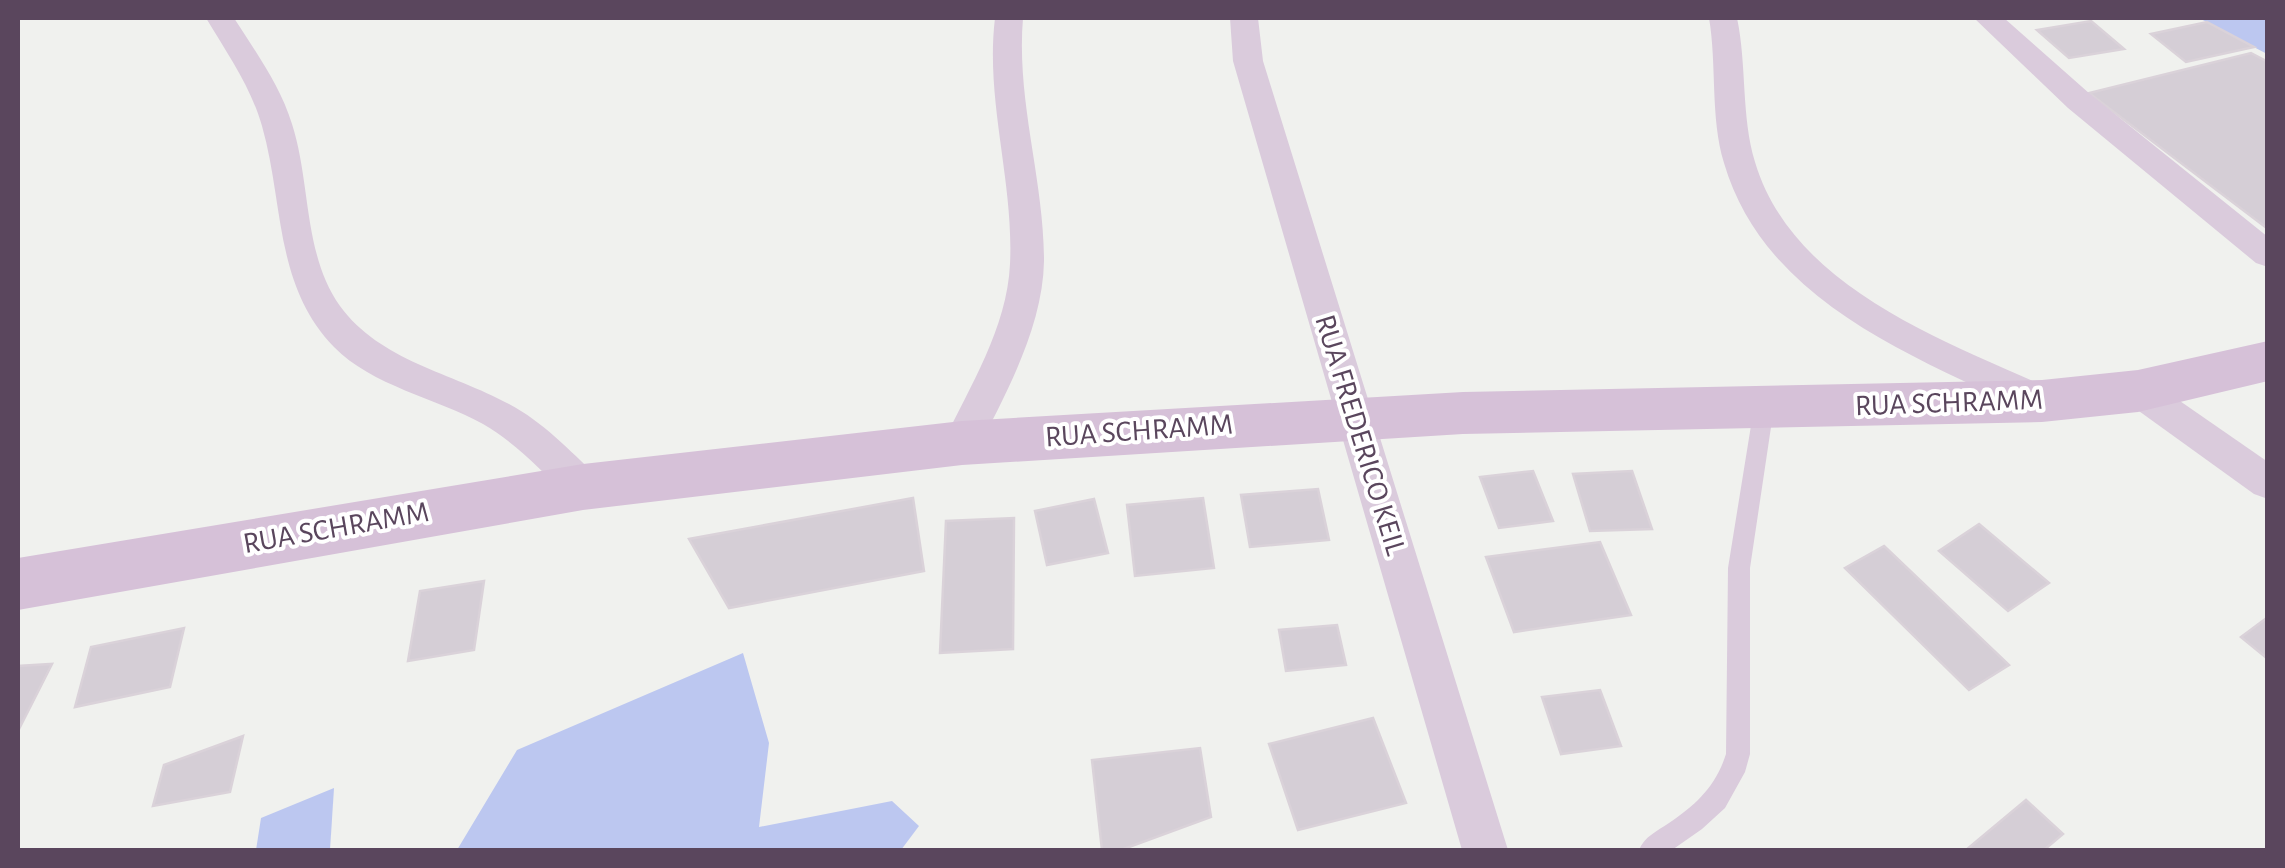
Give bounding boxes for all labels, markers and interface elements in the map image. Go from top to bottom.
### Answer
street label: RUA FREDERICO KEIL [1309,311,1411,559]
street label: RUA SCHRAMM [1854,385,2044,421]
street label: RUA SCHRAMM [1044,409,1234,453]
street label: RUA SCHRAMM [241,497,431,559]

